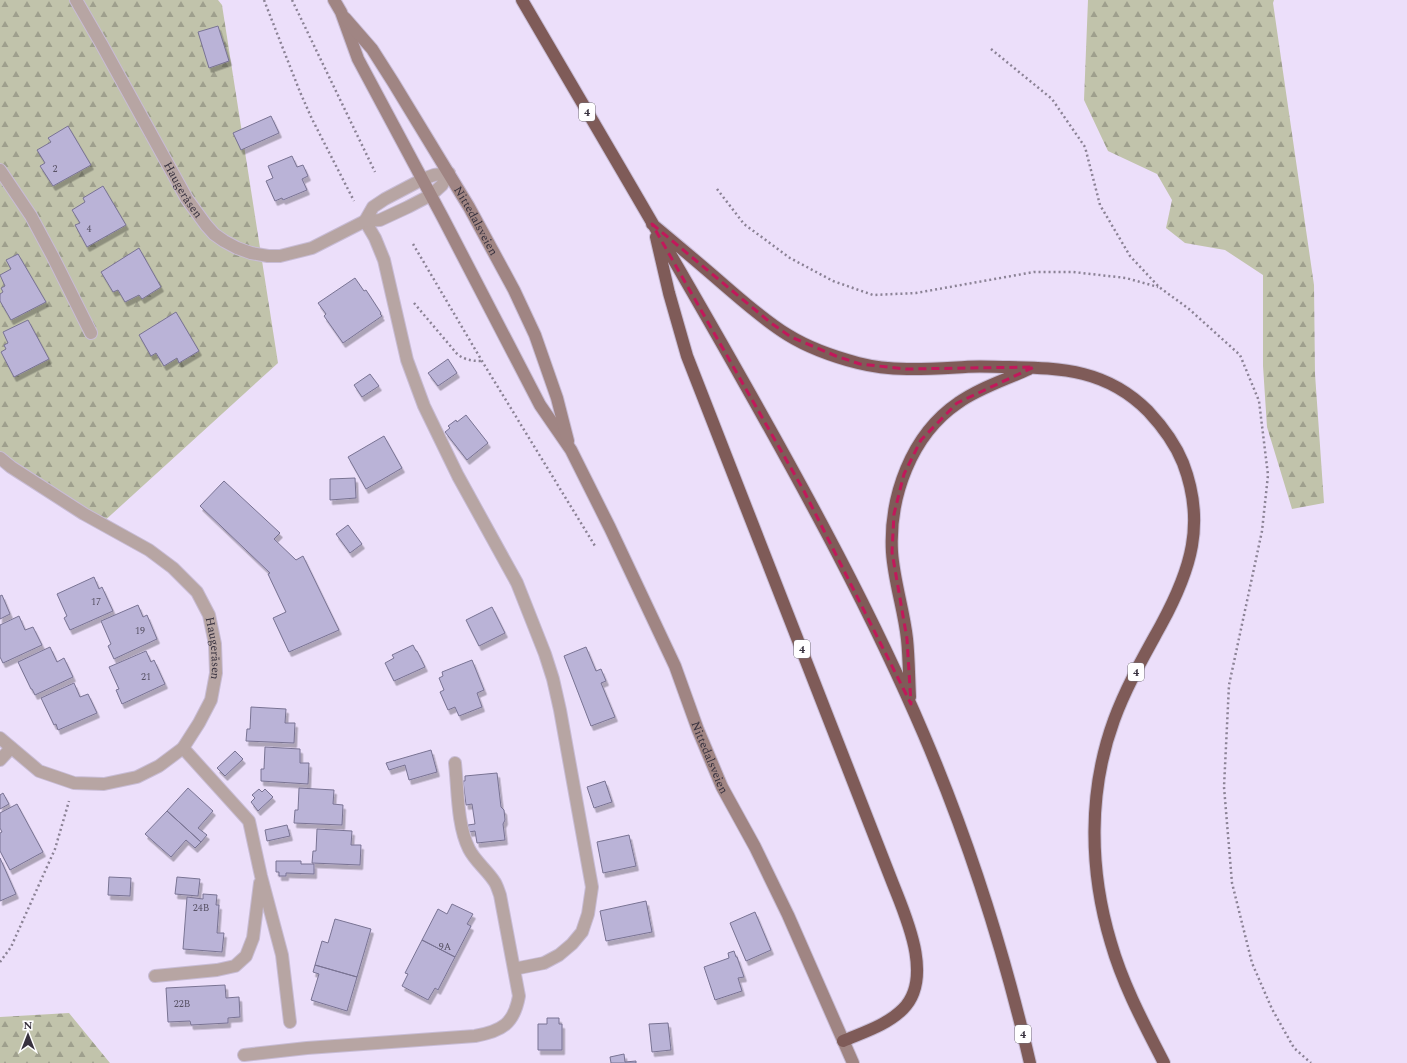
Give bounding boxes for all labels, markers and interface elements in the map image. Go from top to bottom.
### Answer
road number: 4 [579,103,595,121]
street label: Haugeråsen [159,158,208,222]
house number: 2 [53,161,58,177]
street label: Nittedalsveien [449,182,503,259]
house number: 4 [87,221,92,237]
house number: 17 [91,594,101,610]
street label: Haugeråsen [200,615,225,681]
house number: 19 [135,623,145,639]
road number: 4 [794,640,810,658]
road number: 4 [1128,663,1144,681]
house number: 21 [141,669,151,685]
street label: Nittedalsveien [686,719,733,797]
house number: 24B [193,900,210,916]
house number: 9A [439,939,452,955]
house number: 22B [174,996,191,1012]
north arrow [8,1015,48,1055]
text: N [24,1017,33,1034]
road number: 4 [1015,1025,1031,1043]

